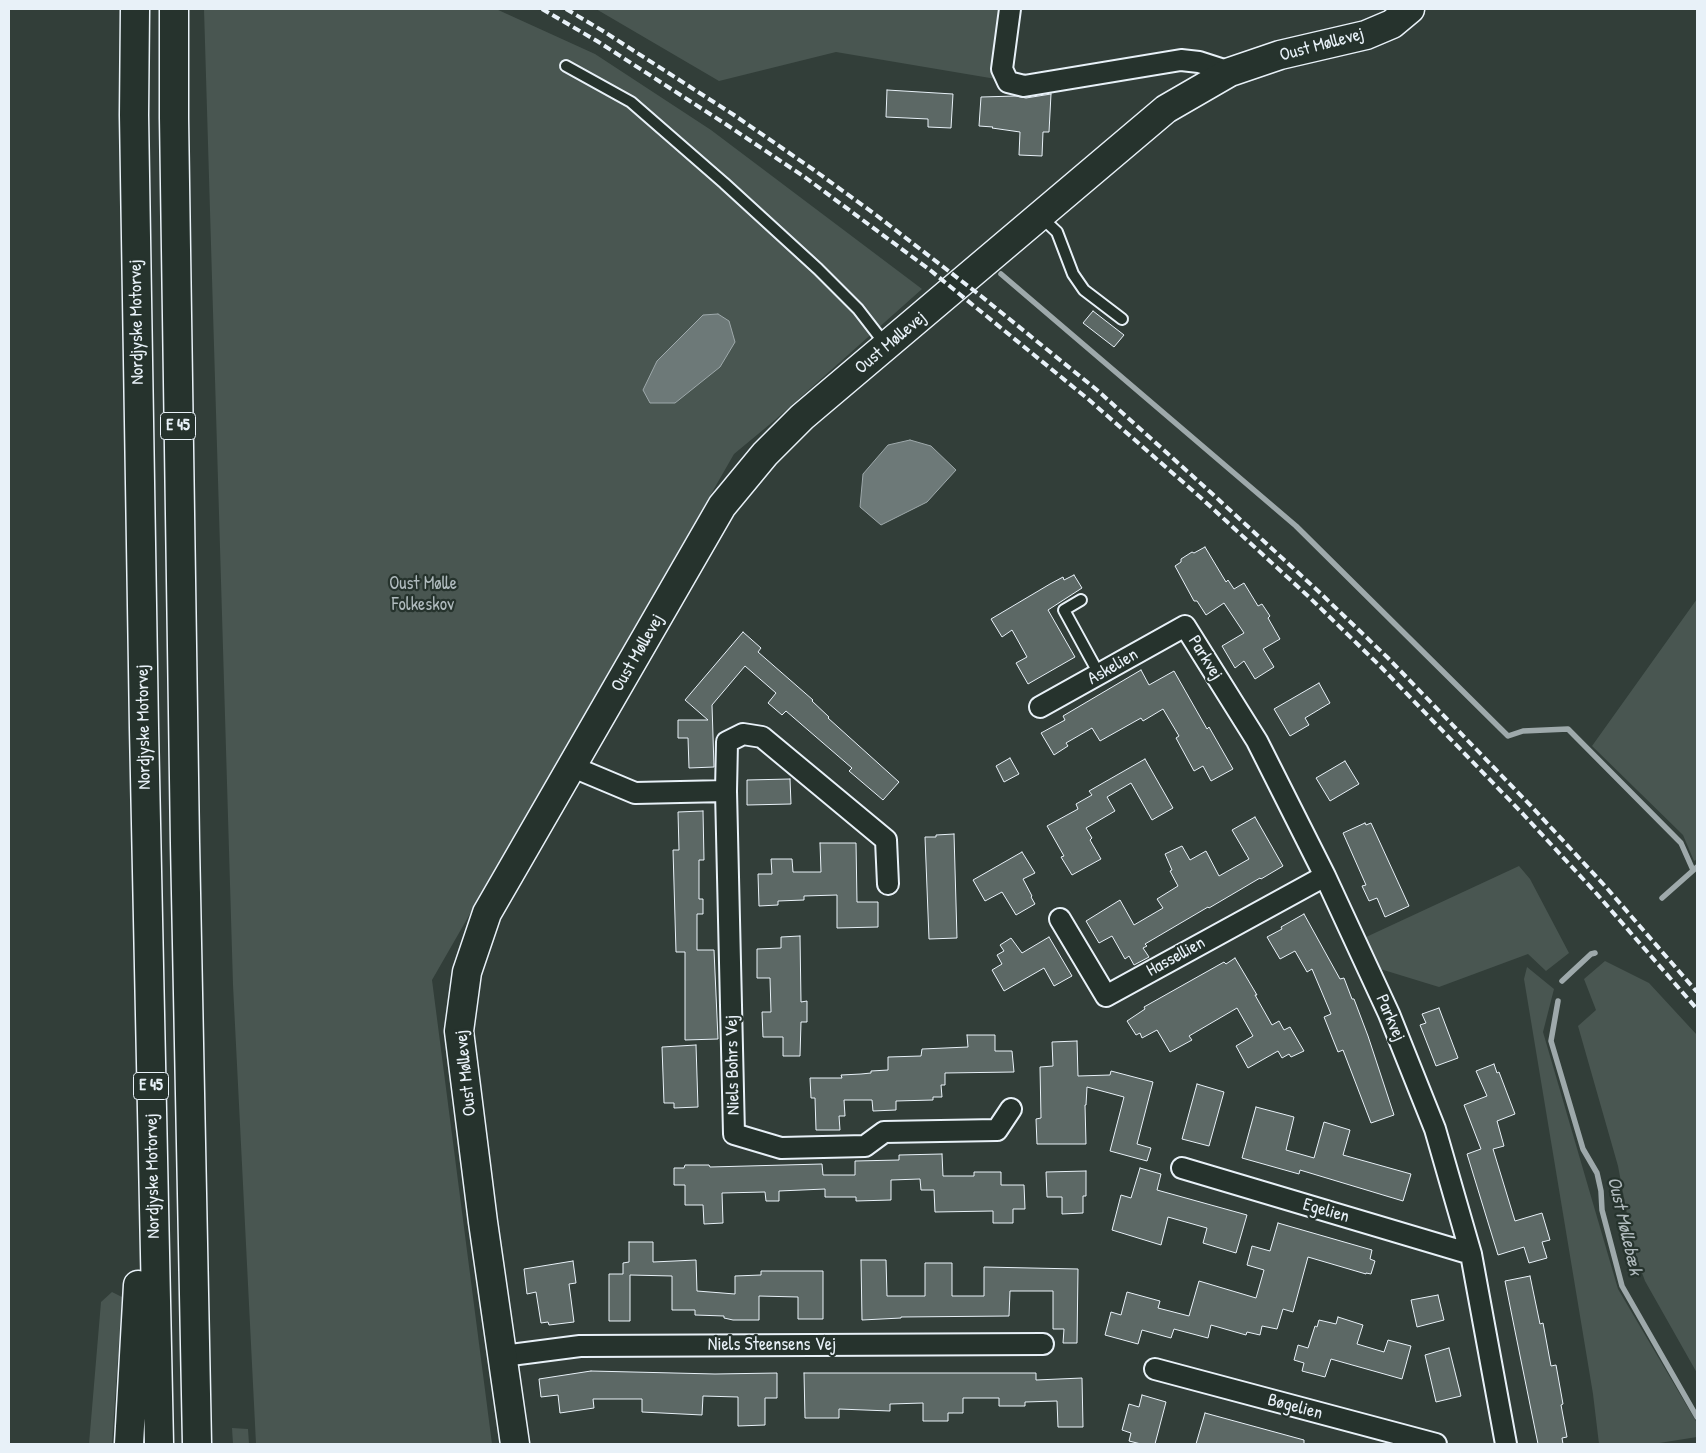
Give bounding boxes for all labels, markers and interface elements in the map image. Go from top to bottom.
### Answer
street label: Oust Møllevej [1278,23,1366,67]
street label: Nordjyske Motorvej [125,259,149,385]
street label: Oust Møllevej [851,307,931,379]
road number: E 45 [160,412,196,440]
park label: Oust Mølle Folkeskov [389,573,457,616]
street label: Oust Møllevej [607,610,669,696]
street label: Parkvej [1183,632,1227,684]
street label: Askelien [1084,644,1142,690]
street label: Nordjyske Motorvej [132,664,156,790]
street label: Hassellien [1143,932,1209,982]
street label: Parkvej [1371,991,1409,1045]
street label: Niels Bohrs Vej [721,1015,745,1115]
street label: Oust Møllevej [451,1029,481,1117]
road number: E 45 [134,1072,168,1100]
street label: Nordjyske Motorvej [141,1113,165,1239]
water label: Oust Møllebæk [1602,1175,1646,1277]
street label: Egelien [1300,1194,1352,1228]
street label: Niels Steensens Vej [708,1334,836,1356]
street label: Bøgelien [1265,1389,1325,1425]

